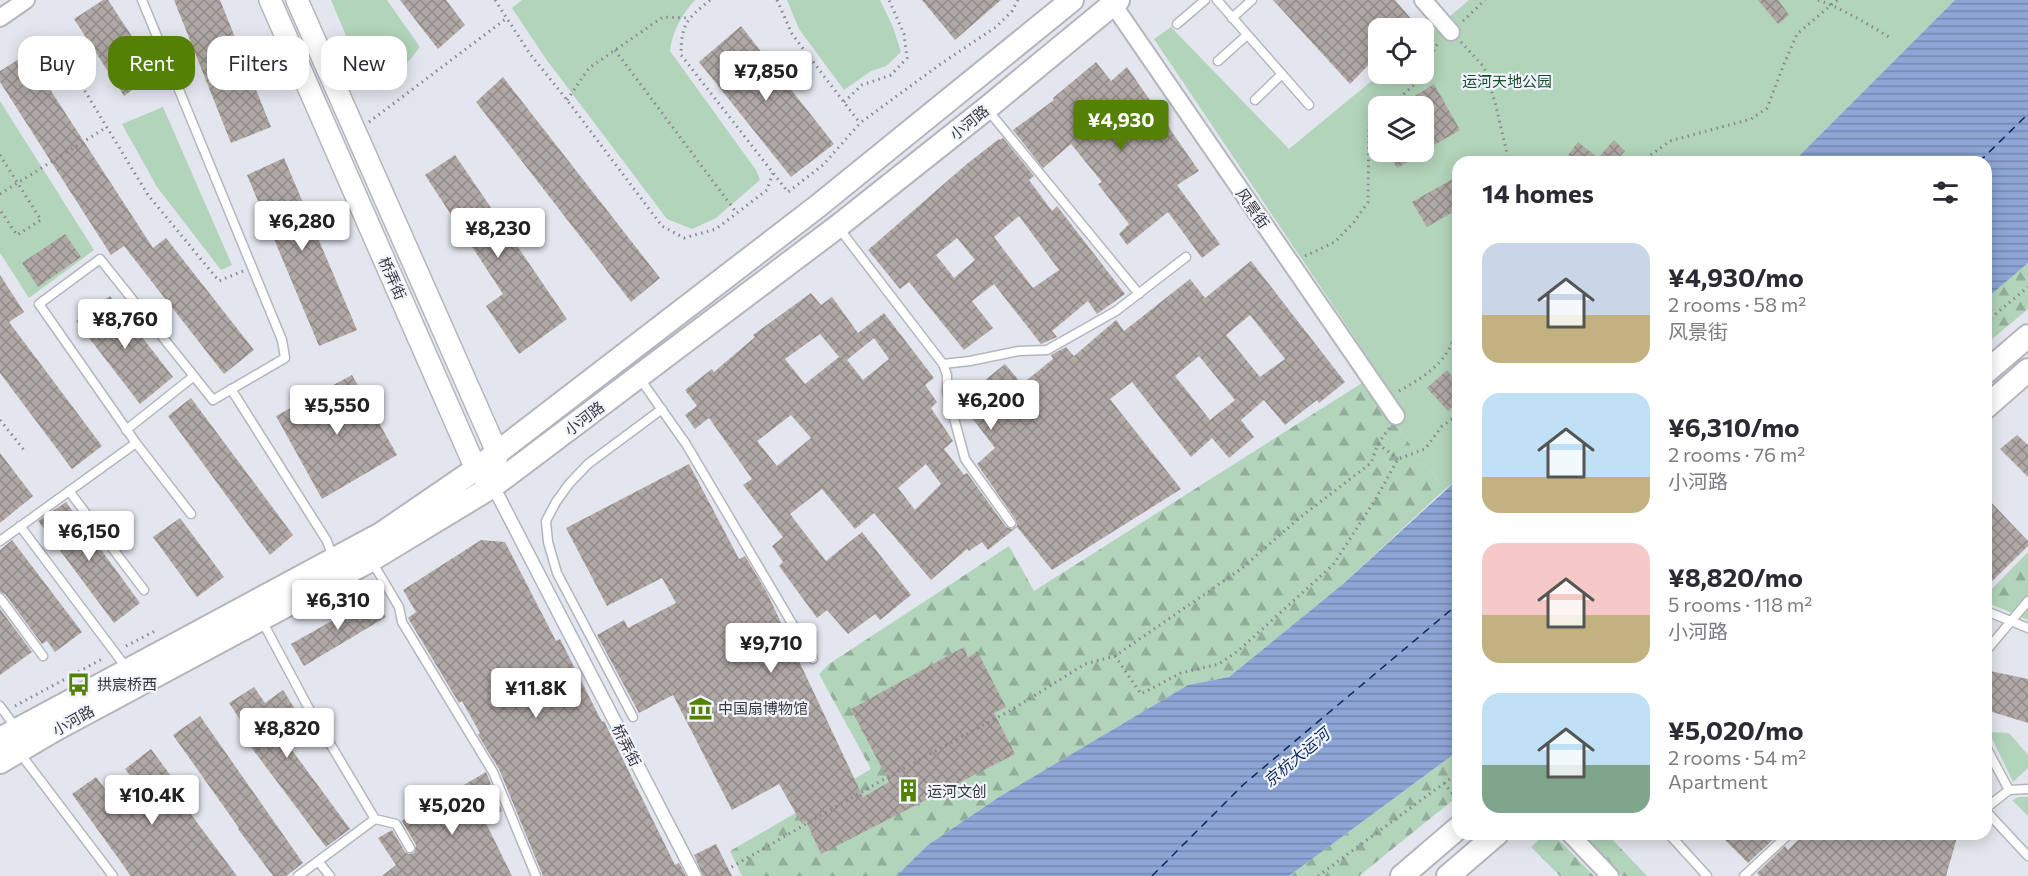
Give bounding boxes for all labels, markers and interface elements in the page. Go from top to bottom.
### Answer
map controls [1368,18,1434,162]
button: locate [1368,18,1434,84]
chip: Buy [18,36,96,90]
chip: Rent [108,36,195,90]
chip: Filters [207,36,309,90]
chip: New [321,36,407,90]
pin: ¥7,850 [717,51,815,102]
text: ¥7,850 [734,58,798,82]
park label: 运河天地公园 [1462,72,1552,90]
button: layers [1368,96,1434,162]
pin: ¥4,930 [1072,100,1170,151]
street label: 小河路 [946,101,992,143]
text: ¥4,930 [1087,107,1155,131]
icon: filters [1929,176,1962,209]
text: 14 homes [1482,177,1594,208]
street label: 风景街 [1233,184,1273,232]
pin: ¥6,280 [253,201,351,252]
text: ¥6,280 [269,208,335,232]
pin: ¥8,230 [449,208,547,259]
text: ¥8,230 [465,215,531,239]
street label: 桥弄街 [376,254,410,302]
text: ¥4,930/mo [1668,261,1804,292]
icon: home [1530,267,1602,339]
text: 2 rooms · 58 m² [1668,292,1806,316]
pin: ¥8,760 [76,299,174,350]
text: ¥8,760 [92,306,158,330]
text: 风景街 [1668,319,1728,343]
pin: ¥6,200 [942,380,1040,431]
pin: ¥5,550 [288,385,386,436]
text: ¥6,200 [957,387,1025,411]
text: ¥5,550 [304,392,370,416]
street label: 小河路 [561,397,607,439]
text: ¥6,310/mo [1668,411,1800,442]
icon: home [1530,417,1602,489]
text: 2 rooms · 76 m² [1668,442,1805,466]
text: 小河路 [1668,469,1728,493]
pin: ¥6,150 [40,511,138,562]
text: ¥6,150 [58,518,120,542]
text: ¥8,820/mo [1668,561,1803,592]
icon: home [1530,567,1602,639]
pin: ¥6,310 [289,580,387,631]
text: ¥6,310 [306,587,370,611]
text: 5 rooms · 118 m² [1668,592,1812,616]
text: 小河路 [1668,619,1728,643]
pin: ¥9,710 [722,623,820,674]
text: ¥9,710 [740,630,803,654]
pin: ¥11.8K [487,668,585,719]
bus stop icon: 拱宸桥西 [66,671,92,697]
place label: 拱宸桥西 [97,675,157,693]
text: ¥11.8K [505,675,567,699]
museum icon: 中国扇博物馆 [687,695,713,721]
place label: 中国扇博物馆 [718,699,808,717]
street label: 小河路 [49,701,97,739]
pin: ¥8,820 [238,708,336,759]
text: ¥5,020/mo [1668,714,1804,745]
text: ¥8,820 [254,715,320,739]
icon: home [1530,717,1602,789]
street label: 桥弄街 [609,721,645,769]
water label: 京杭大运河 [1259,722,1335,790]
text: 2 rooms · 54 m² [1668,745,1806,769]
text: Apartment [1668,769,1768,793]
pin: ¥10.4K [103,775,201,826]
building icon: 运河文创 [896,778,922,804]
text: ¥10.4K [119,782,185,806]
place label: 运河文创 [927,782,987,800]
pin: ¥5,020 [403,785,501,836]
text: ¥5,020 [419,792,485,816]

